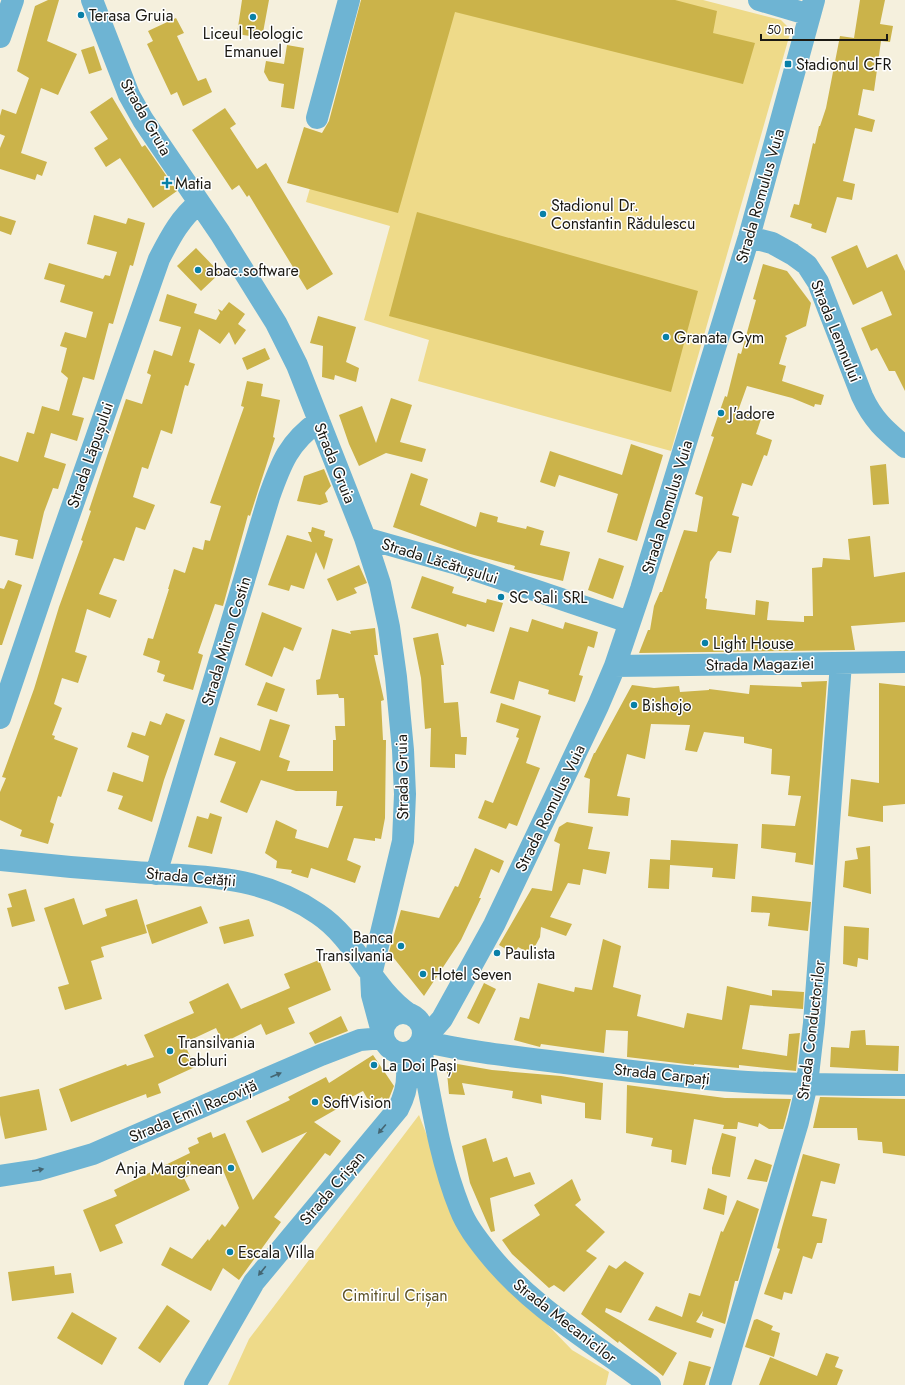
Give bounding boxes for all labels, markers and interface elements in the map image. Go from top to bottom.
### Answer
place label: Terasa Gruia [89,4,173,27]
marker: Terasa Gruia [76,10,86,20]
marker: Liceul Teologic Emanuel [248,12,258,22]
scale bar [761,16,887,42]
text: 50 m [767,21,794,39]
place label: Liceul Teologic Emanuel [203,22,303,63]
place label: Stadionul CFR [796,53,892,76]
marker: Stadionul CFR [783,59,793,69]
street label: Strada Gruia [115,74,177,160]
street label: Strada Romulus Vuia [730,126,790,266]
place label: Matia [175,172,211,195]
marker: Matia [162,178,172,188]
place label: Stadionul Dr. Constantin Rădulescu [551,194,695,235]
marker: Stadionul Dr. Constantin Rădulescu [538,209,548,219]
place label: abac.software [206,259,299,282]
marker: abac.software [193,265,203,275]
street label: Strada Lemnului [805,276,867,386]
place label: Granata Gym [674,326,764,349]
marker: Granata Gym [661,332,671,342]
street label: Strada Lăpușului [61,399,119,511]
place label: J'adore [727,402,775,425]
marker: J'adore [716,408,726,418]
street label: Strada Gruia [308,419,362,507]
street label: Strada Romulus Vuia [636,437,698,577]
street label: Strada Lăcătușului [379,532,501,590]
street label: Strada Miron Costin [195,573,257,709]
place label: SC Sali SRL [509,586,588,609]
marker: SC Sali SRL [496,592,506,602]
place label: Light House [713,632,794,655]
marker: Light House [700,638,710,648]
street label: Strada Magaziei [705,652,815,676]
place label: Bishojo [642,694,692,717]
marker: Bishojo [629,700,639,710]
street label: Strada Gruia [390,734,414,820]
street label: Strada Romulus Vuia [509,740,591,876]
street label: Strada Cetății [145,862,237,892]
place label: Banca Transilvania [316,926,393,967]
marker: Banca Transilvania [396,941,406,951]
place label: Paulista [505,942,555,965]
marker: Paulista [492,948,502,958]
street label: Strada Conductorilor [791,958,831,1101]
place label: Hotel Seven [431,963,512,986]
marker: Hotel Seven [418,969,428,979]
place label: Transilvania Cabluri [178,1031,255,1072]
marker: Transilvania Cabluri [165,1046,175,1056]
place label: La Doi Pași [382,1054,457,1077]
street label: Strada Carpați [613,1058,711,1090]
marker: La Doi Pași [369,1060,379,1070]
one-way arrow [270,1072,281,1078]
street label: Strada Emil Racoviță [125,1074,261,1148]
place label: SoftVision [323,1091,391,1114]
marker: SoftVision [310,1097,320,1107]
one-way arrow [377,1123,386,1134]
street label: Strada Crișan [294,1146,370,1230]
place label: Anja Marginean [116,1157,223,1180]
marker: Anja Marginean [226,1163,236,1173]
one-way arrow [32,1167,45,1173]
place label: Escala Villa [238,1241,315,1264]
marker: Escala Villa [225,1247,235,1257]
one-way arrow [258,1266,267,1277]
street label: Strada Mecanicilor [508,1273,622,1369]
park label: Cimitirul Crișan [342,1284,448,1307]

